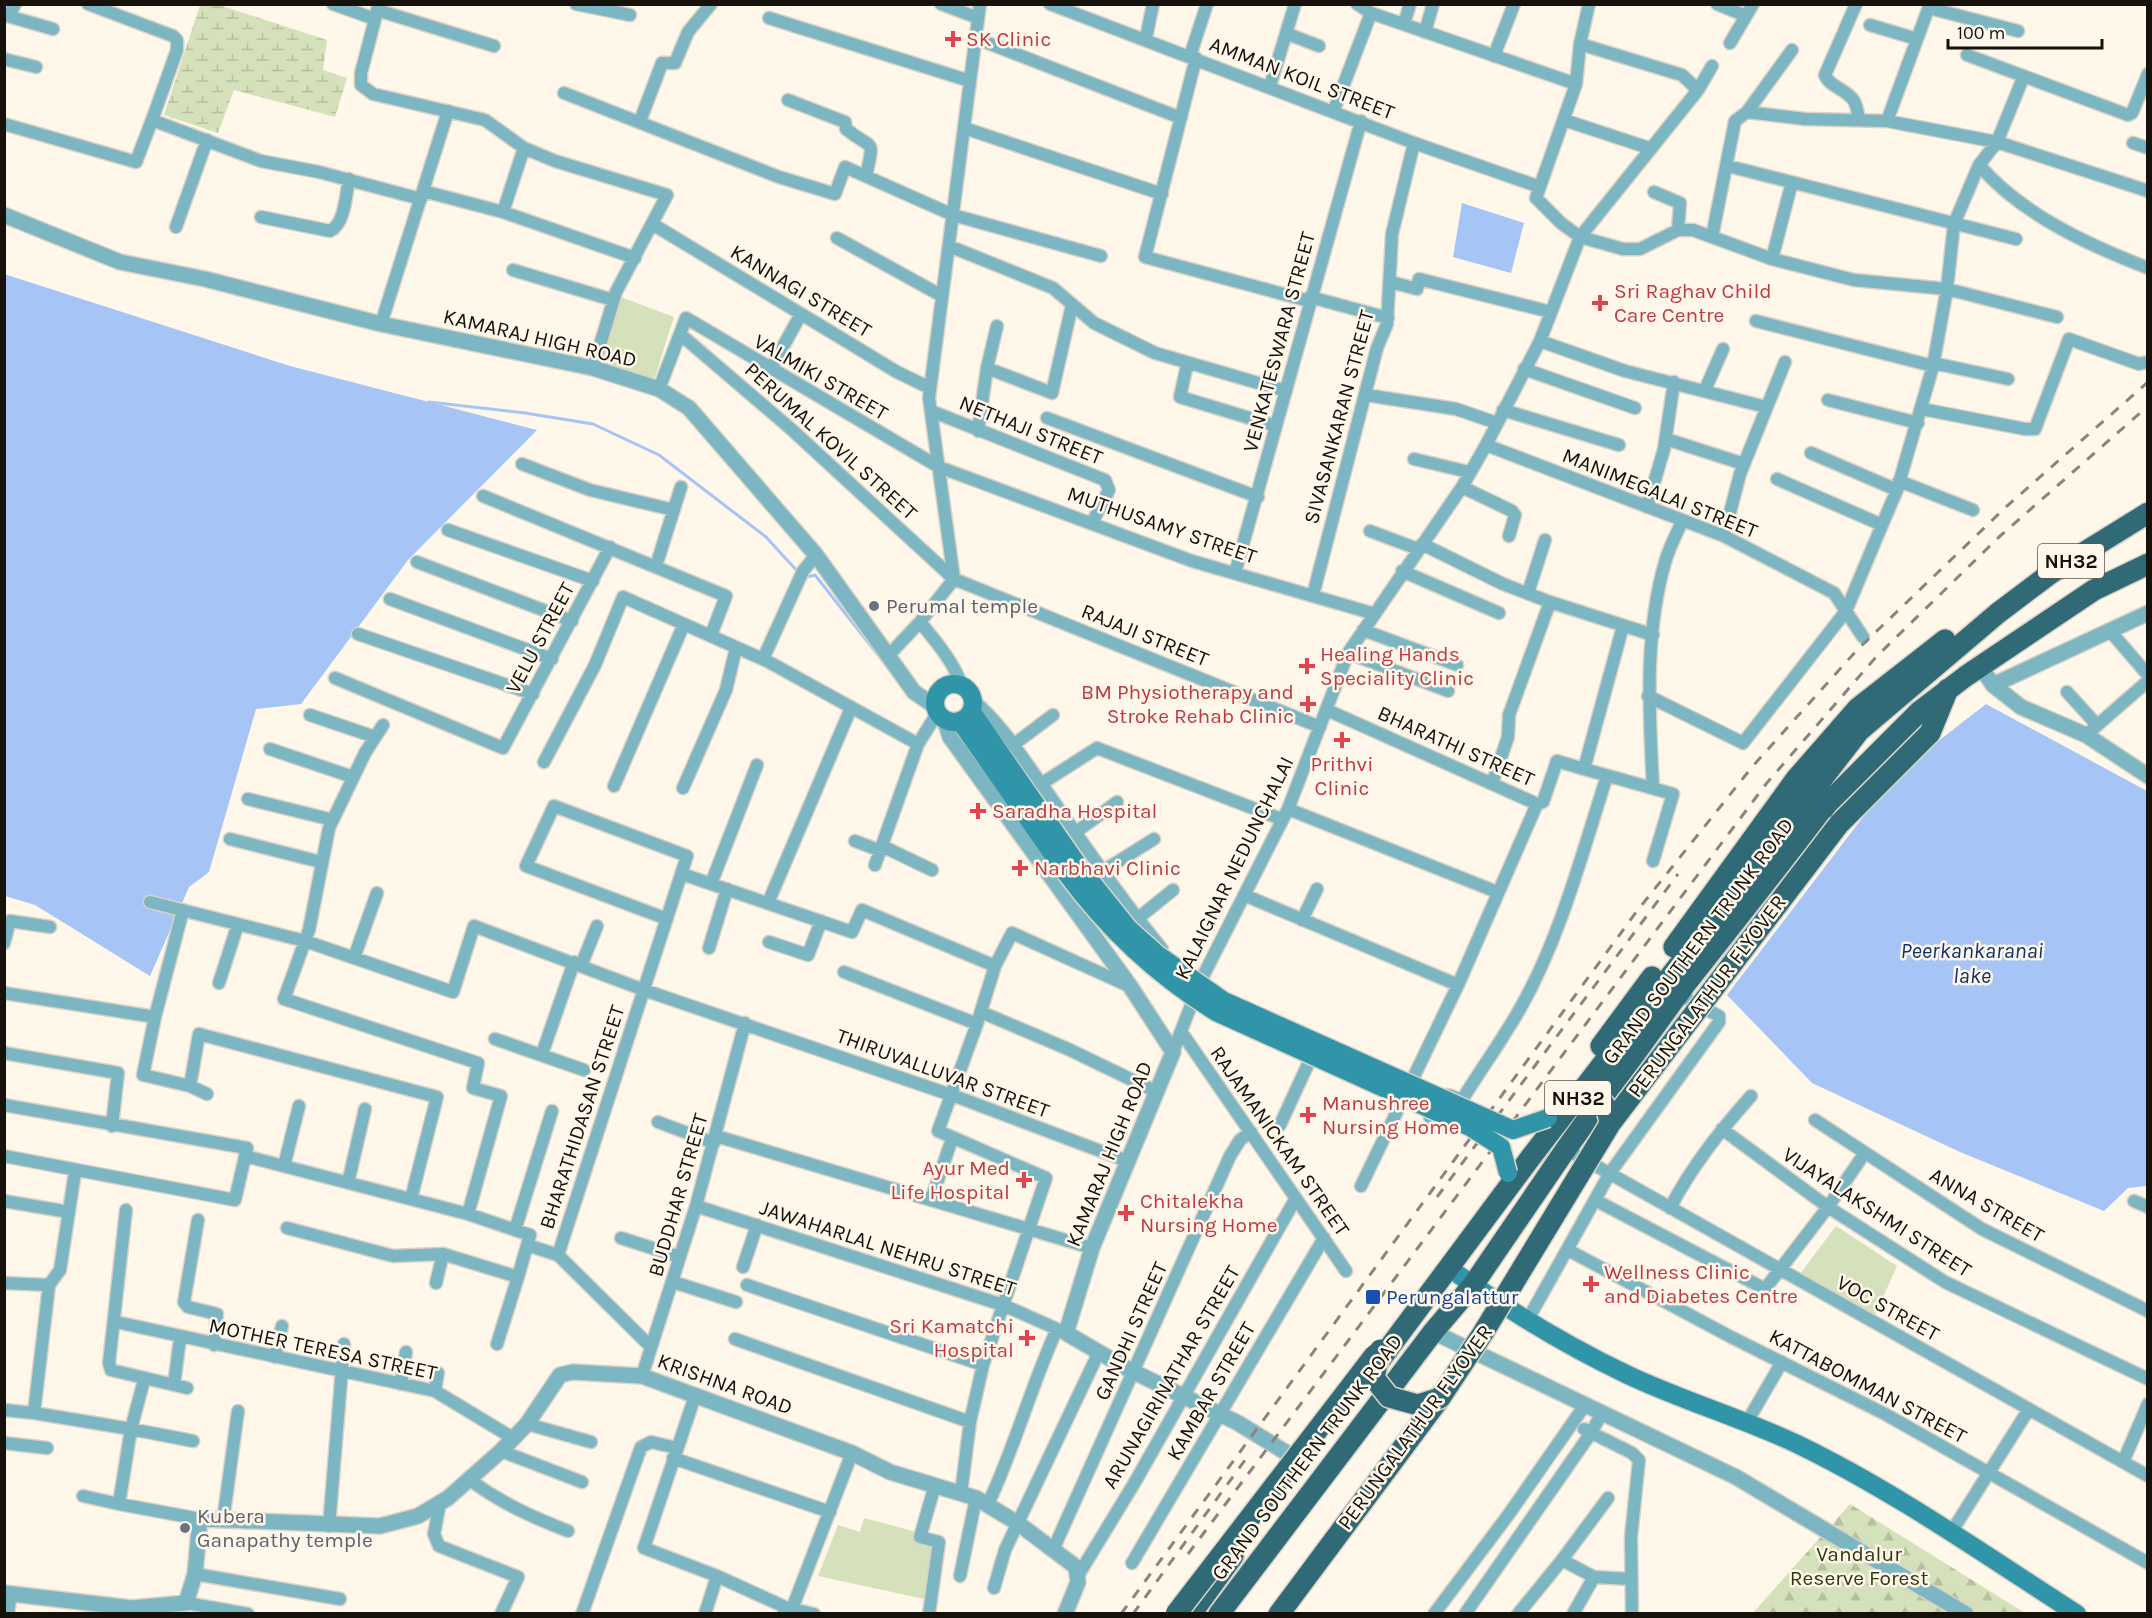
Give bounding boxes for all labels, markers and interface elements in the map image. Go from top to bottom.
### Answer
scale bar [1948,12,2102,50]
text: 100 m [1957,22,2005,44]
place label: SK Clinic [966,27,1051,51]
marker: SK Clinic [944,30,962,48]
street label: AMMAN KOIL STREET [1206,32,1398,125]
street label: VENKATESWARA STREET [1238,229,1320,455]
street label: KANNAGI STREET [726,239,876,343]
place label: Sri Raghav Child Care Centre [1614,279,1772,327]
marker: Sri Raghav Child Care Centre [1591,294,1609,312]
street label: KAMARAJ HIGH ROAD [441,304,639,372]
street label: SIVASANKARAN STREET [1299,307,1379,526]
street label: VALMIKI STREET [750,329,893,425]
street label: PERUMAL KOVIL STREET [740,357,922,525]
street label: NETHAJI STREET [956,390,1107,470]
street label: MANIMEGALAI STREET [1559,443,1761,543]
street label: MUTHUSAMY STREET [1064,481,1260,569]
road number: NH32 [2038,544,2104,578]
street label: VELU STREET [501,578,580,698]
place label: Perumal temple [886,594,1038,618]
marker: Perumal temple [867,599,881,613]
street label: RAJAJI STREET [1078,599,1213,672]
place label: Healing Hands Speciality Clinic [1320,642,1474,690]
marker: Healing Hands Speciality Clinic [1298,657,1316,675]
place label: BM Physiotherapy and Stroke Rehab Clinic [1081,680,1294,728]
marker: BM Physiotherapy and Stroke Rehab Clinic [1299,695,1317,713]
street label: BHARATHI STREET [1374,701,1538,791]
marker: Prithvi Clinic [1333,731,1351,749]
place label: Prithvi Clinic [1311,752,1373,800]
street label: KALAIGNAR NEDUNCHALAI [1169,753,1299,983]
place label: Saradha Hospital [992,799,1158,823]
marker: Saradha Hospital [969,802,987,820]
street label: GRAND SOUTHERN TRUNK ROAD [1598,813,1798,1069]
place label: Narbhavi Clinic [1034,856,1181,880]
marker: Narbhavi Clinic [1011,859,1029,877]
street label: PERUNGALATHUR FLYOVER [1623,890,1791,1102]
water label: Peerkankaranai lake [1901,938,2044,989]
street label: BHARATHIDASAN STREET [534,1002,630,1232]
street label: THIRUVALLUVAR STREET [833,1023,1053,1123]
street label: RAJAMANICKAM STREET [1205,1041,1355,1241]
street label: KAMARAJ HIGH ROAD [1061,1058,1157,1250]
road number: NH32 [1545,1081,1611,1115]
place label: Manushree Nursing Home [1322,1091,1459,1139]
marker: Manushree Nursing Home [1299,1106,1317,1124]
street label: BUDDHAR STREET [643,1110,713,1279]
street label: VIJAYALAKSHMI STREET [1778,1142,1976,1282]
place label: Ayur Med Life Hospital [891,1156,1010,1204]
street label: ANNA STREET [1926,1163,2049,1248]
marker: Ayur Med Life Hospital [1015,1171,1033,1189]
place label: Chitalekha Nursing Home [1140,1189,1277,1237]
street label: JAWAHARLAL NEHRU STREET [757,1195,1019,1301]
marker: Chitalekha Nursing Home [1117,1204,1135,1222]
street label: GANDHI STREET [1090,1258,1172,1404]
place label: Wellness Clinic and Diabetes Centre [1604,1260,1798,1308]
street label: ARUNAGIRINATHAR STREET [1097,1261,1245,1493]
street label: VOC STREET [1833,1270,1944,1346]
marker: Wellness Clinic and Diabetes Centre [1582,1275,1600,1293]
place label: Perungalattur [1386,1285,1519,1309]
marker: Perungalattur [1364,1288,1382,1306]
street label: MOTHER TERESA STREET [207,1313,440,1385]
place label: Sri Kamatchi Hospital [889,1314,1014,1362]
street label: KAMBAR STREET [1162,1317,1261,1464]
street label: PERUNGALATHUR FLYOVER [1333,1320,1497,1534]
street label: KATTABOMMAN STREET [1765,1324,1971,1448]
marker: Sri Kamatchi Hospital [1018,1329,1036,1347]
street label: GRAND SOUTHERN TRUNK ROAD [1207,1329,1407,1585]
street label: KRISHNA ROAD [654,1348,796,1420]
place label: Kubera Ganapathy temple [197,1504,373,1552]
marker: Kubera Ganapathy temple [178,1521,192,1535]
park label: Vandalur Reserve Forest [1790,1542,1928,1590]

